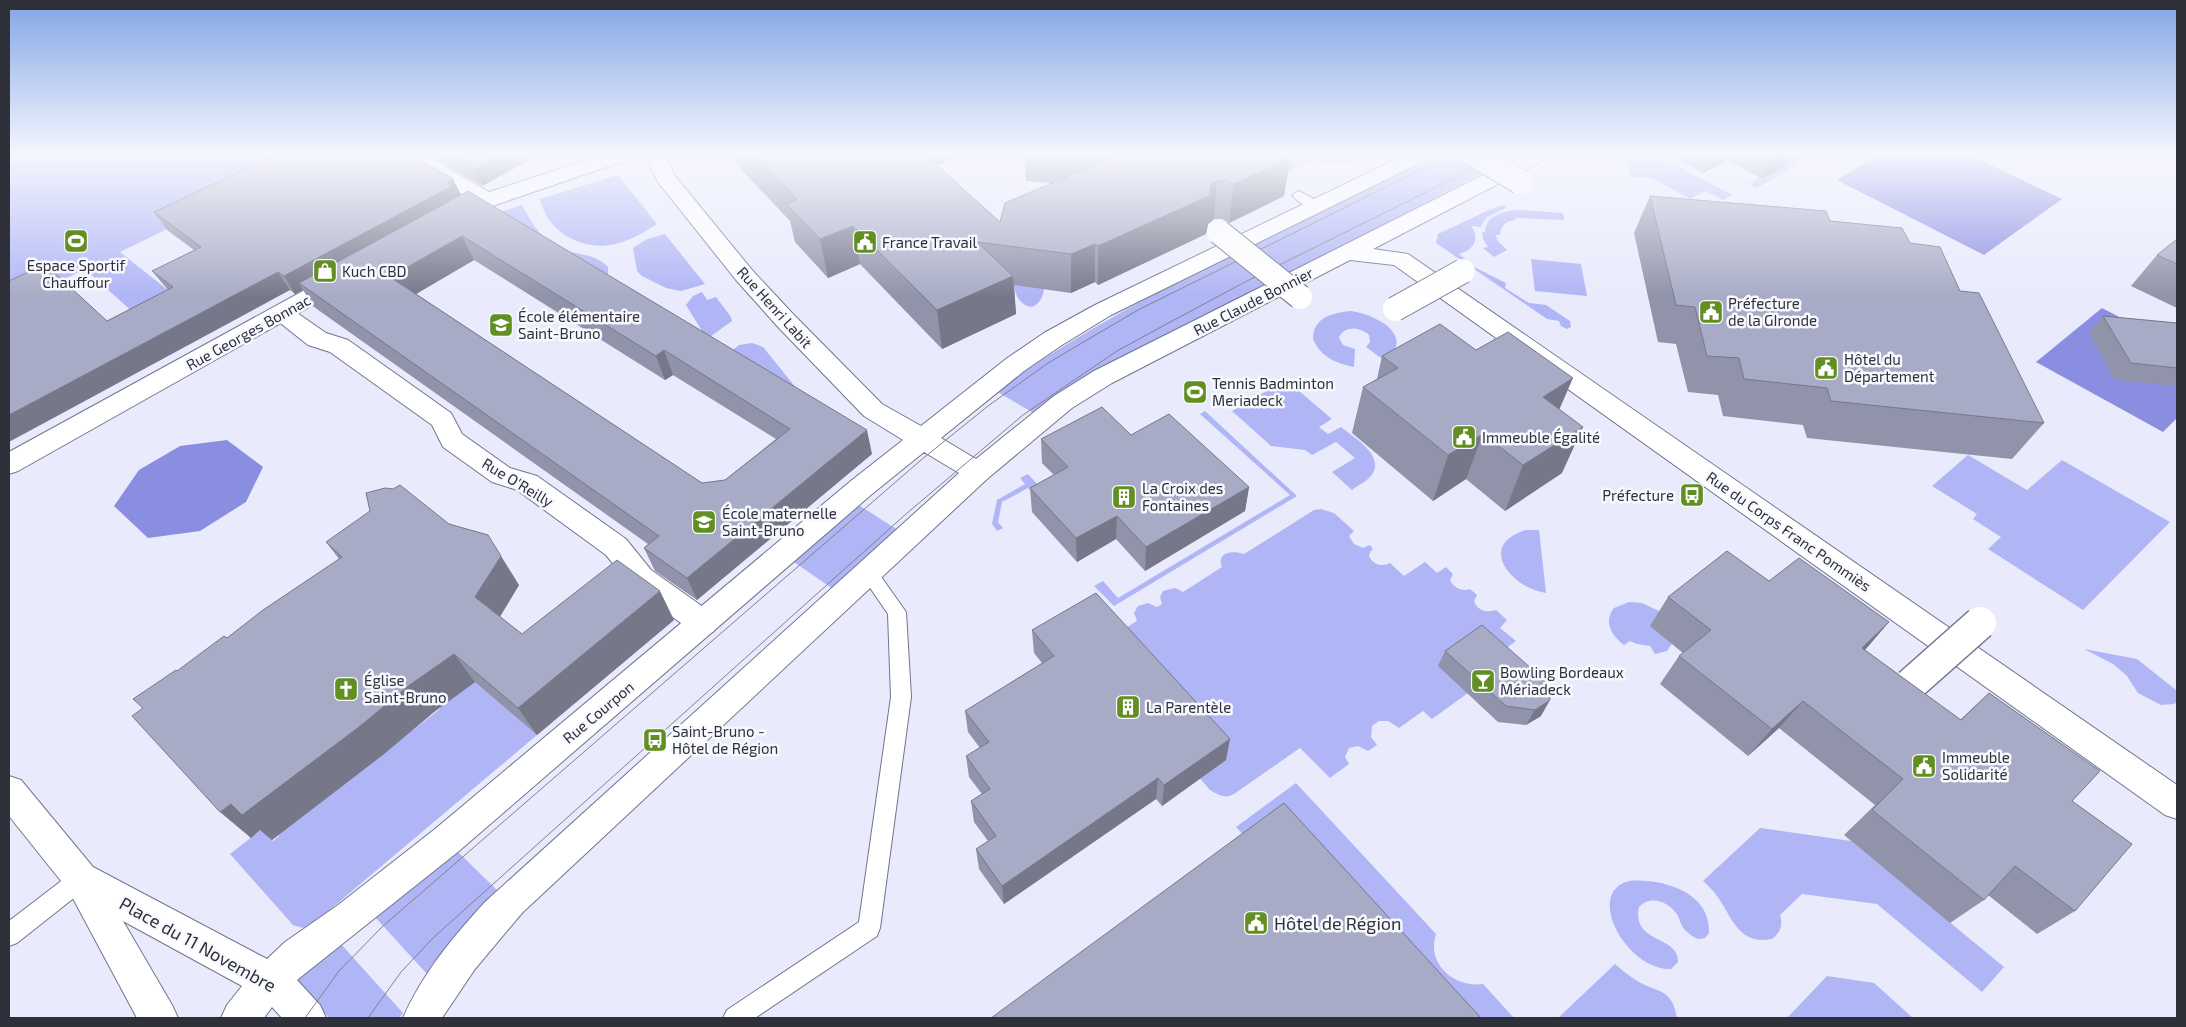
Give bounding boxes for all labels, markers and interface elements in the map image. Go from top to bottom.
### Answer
sports icon: Espace Sportif Chauffour [63,228,89,254]
public building icon: France Travail [852,229,878,255]
place label: France Travail [882,233,977,251]
place label: Espace Sportif Chauffour [27,256,125,291]
shop icon: Kuch CBD [312,258,338,284]
place label: Kuch CBD [342,262,407,280]
street label: Rue Henri Labit [734,263,816,352]
street label: Rue Claude Bonnier [1190,263,1316,339]
street label: Rue Georges Bonnac [183,290,313,374]
place label: Préfecture de la GIronde [1728,294,1817,329]
public building icon: Préfecture de la GIronde [1698,299,1724,325]
place label: École élémentaire Saint-Bruno [518,307,640,342]
school or university icon: École élémentaire Saint-Bruno [488,312,514,338]
place label: Hôtel du Département [1844,350,1935,385]
public building icon: Hôtel du Département [1813,355,1839,381]
place label: Tennis Badminton Meriadeck [1212,374,1334,409]
sports icon: Tennis Badminton Meriadeck [1182,379,1208,405]
public building icon: Immeuble Égalité [1451,424,1477,450]
place label: Immeuble Égalité [1482,428,1600,446]
street label: Rue O'Reilly [479,454,557,510]
street label: Rue du Corps Franc Pommiès [1703,467,1875,595]
place label: La Croix des Fontaines [1142,479,1223,514]
bus stop icon: Préfecture [1679,482,1705,508]
building icon: La Croix des Fontaines [1111,484,1137,510]
place label: Préfecture [1602,486,1674,504]
place label: École maternelle Saint-Bruno [722,504,837,539]
school or university icon: École maternelle Saint-Bruno [691,509,717,535]
place label: Bowling Bordeaux Mériadeck [1500,663,1624,698]
bar icon: Bowling Bordeaux Mériadeck [1470,668,1496,694]
place label: Église Saint-Bruno [364,671,447,706]
church icon: Église Saint-Bruno [333,676,359,702]
street label: Rue Courpon [559,677,637,747]
building icon: La Parentèle [1115,694,1141,720]
place label: La Parentèle [1146,698,1231,716]
place label: Saint-Bruno - Hôtel de Région [672,722,778,757]
bus stop icon: Saint-Bruno - Hôtel de Région [642,727,668,753]
place label: Immeuble Solidarité [1942,748,2010,783]
public building icon: Immeuble Solidarité [1911,753,1937,779]
street label: Place du 11 Novembre [116,892,280,996]
public building icon: Hôtel de Région [1243,910,1269,936]
place label: Hôtel de Région [1274,912,1402,934]

